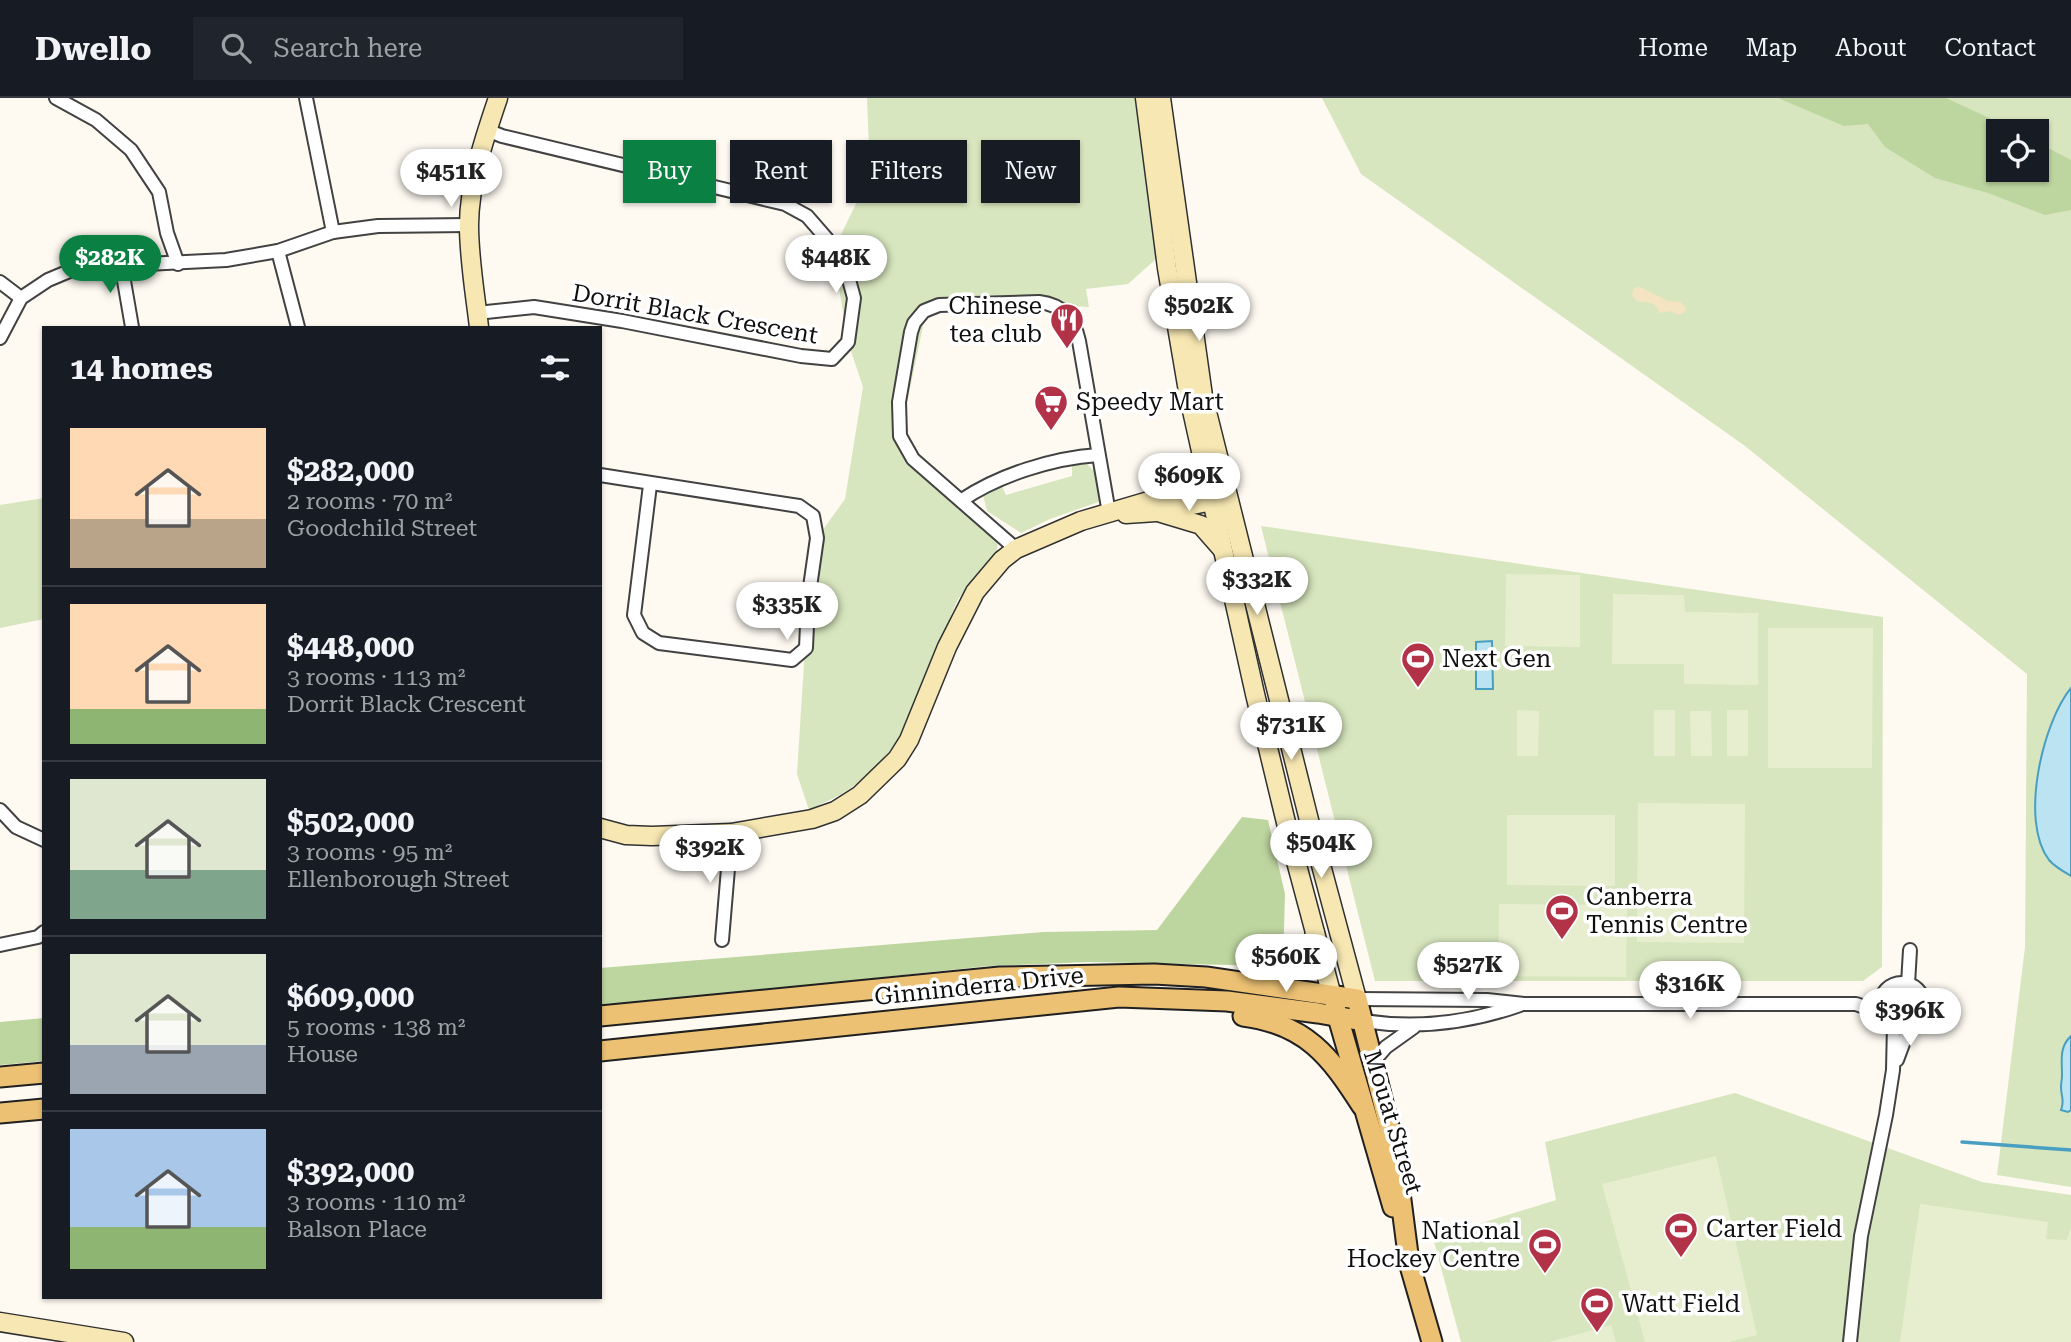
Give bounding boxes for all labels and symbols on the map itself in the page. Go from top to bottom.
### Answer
pin: $451K [402,150,500,209]
pin: $282K [61,236,159,295]
pin: $448K [787,236,885,295]
street label: Dorrit Black Crescent [570,279,820,349]
pin: $502K [1150,284,1248,343]
place label: Chinese tea club [949,292,1042,348]
restaurant icon: Chinese tea club [1048,301,1086,350]
supermarket icon: Speedy Mart [1032,383,1070,432]
place label: Speedy Mart [1076,388,1224,416]
pin: $609K [1140,454,1238,513]
pin: $332K [1208,558,1306,617]
pin: $335K [738,582,836,642]
sports icon: Next Gen [1399,640,1437,689]
place label: Next Gen [1442,645,1551,673]
pin: $731K [1242,702,1340,762]
pin: $504K [1272,820,1370,880]
pin: $392K [661,826,759,885]
place label: Canberra Tennis Centre [1586,883,1748,939]
sports icon: Canberra Tennis Centre [1543,892,1581,941]
pin: $560K [1237,934,1335,994]
pin: $527K [1419,942,1517,1002]
street label: Ginninderra Drive [873,961,1085,1011]
pin: $316K [1641,962,1739,1021]
pin: $396K [1861,988,1959,1048]
street label: Mouat Street [1358,1047,1428,1197]
sports icon: Carter Field [1662,1210,1700,1259]
place label: Carter Field [1706,1215,1842,1243]
place label: National Hockey Centre [1347,1217,1520,1273]
sports icon: National Hockey Centre [1526,1226,1564,1275]
sports icon: Watt Field [1578,1285,1616,1334]
place label: Watt Field [1622,1290,1740,1318]

